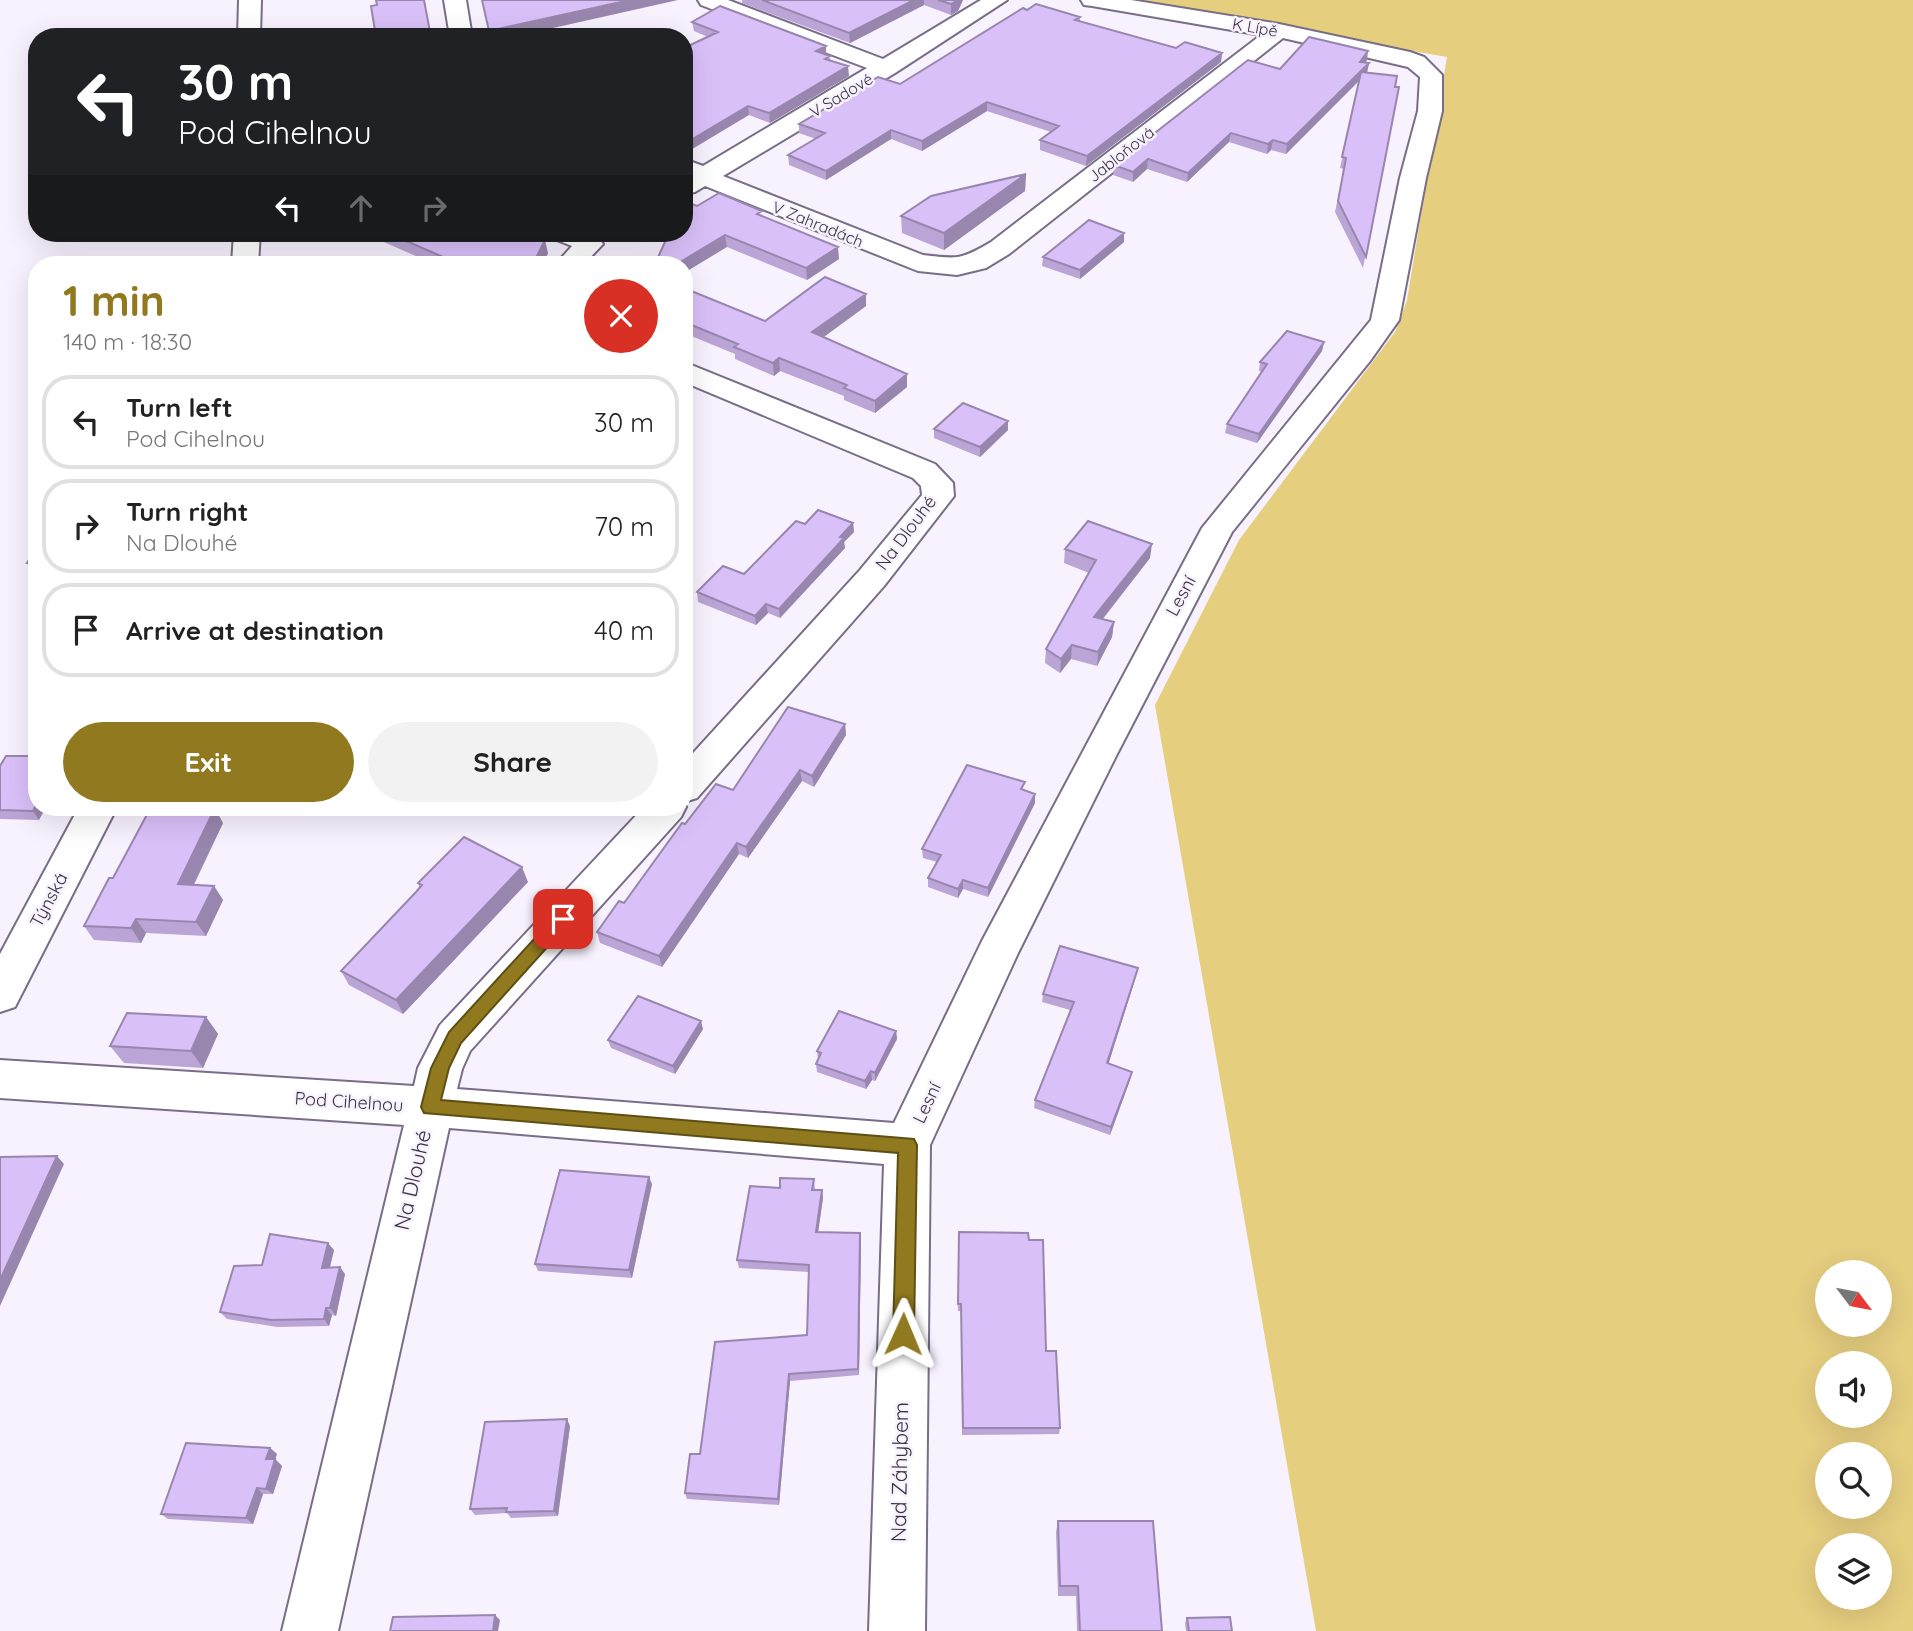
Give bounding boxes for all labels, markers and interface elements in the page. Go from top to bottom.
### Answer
street label: K Lípě [1231,13,1279,41]
text: 30 m [178,51,293,112]
icon: left [63,56,154,147]
street label: V Sadové [806,68,876,122]
text: Pod Cihelnou [178,112,372,152]
street label: Jabloňová [1084,122,1158,186]
icon: left [269,189,307,227]
icon: ahead [342,189,380,227]
icon: right [415,189,453,227]
street label: V Zahradách [770,197,866,251]
text: 1 min [63,274,165,327]
button: close [584,279,658,353]
text: 140 m · 18:30 [63,327,192,356]
text: Turn left [126,391,233,424]
icon: left [67,403,105,441]
text: 30 m [594,406,654,439]
text: Pod Cihelnou [126,424,265,453]
street label: Na Dlouhé [870,491,941,574]
text: Turn right [126,495,248,528]
icon: right [67,507,105,545]
text: 70 m [594,510,654,543]
text: Na Dlouhé [126,528,238,557]
street label: Lesní [1160,572,1201,620]
icon: arrive [67,611,105,649]
text: Arrive at destination [126,614,384,647]
text: 40 m [594,614,654,647]
button: Exit [63,722,354,802]
button: Share [368,722,658,802]
street label: Týnská [25,868,73,931]
pin [533,889,593,949]
icon: arrive [544,900,582,938]
street label: Lesní [907,1079,946,1127]
street label: Pod Cihelnou [294,1086,404,1117]
street label: Na Dlouhé [388,1127,436,1232]
north arrow [1815,1260,1892,1337]
map controls [1815,1260,1892,1610]
position arrow [866,1297,940,1371]
button: sound [1815,1351,1892,1428]
street label: Nad Záhybem [885,1402,913,1542]
button: search [1815,1442,1892,1519]
button: layers [1815,1533,1892,1610]

